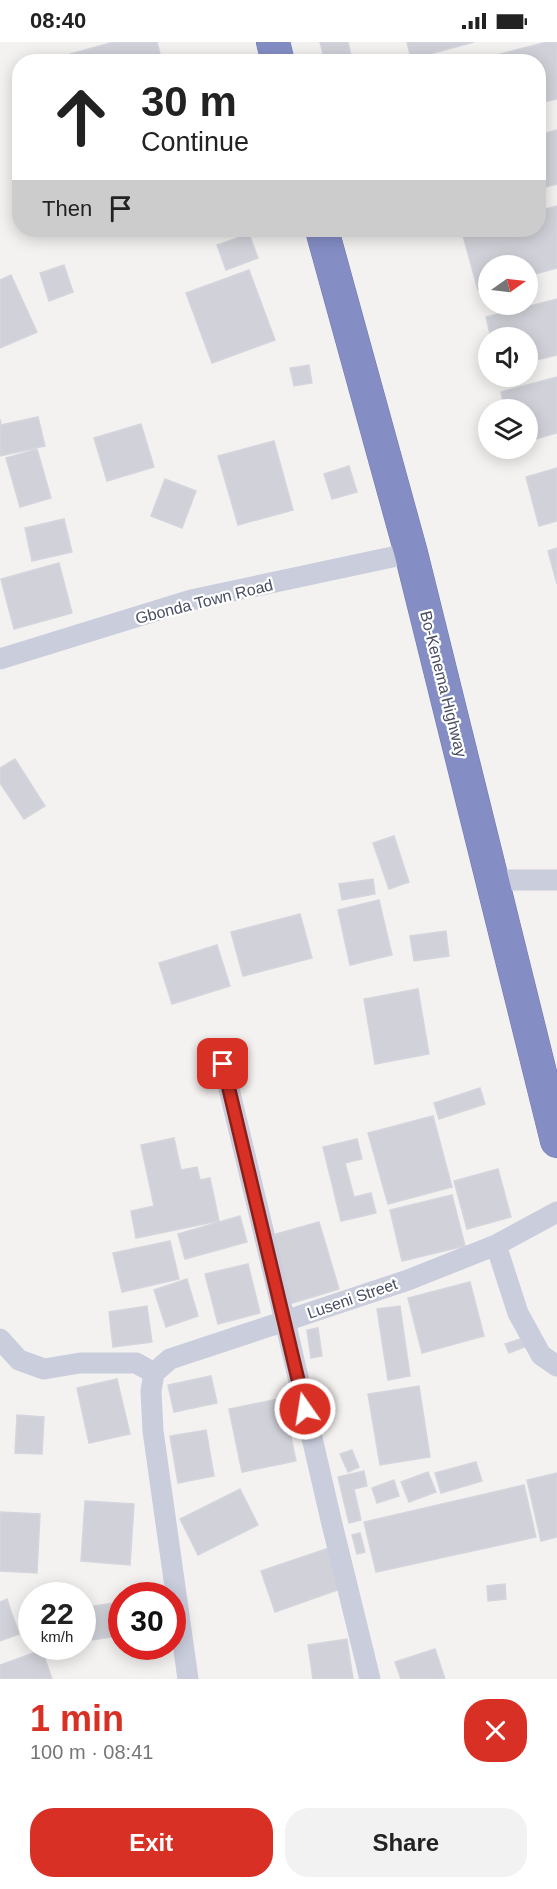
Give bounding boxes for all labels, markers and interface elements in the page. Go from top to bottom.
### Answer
text: 08:40 [30,8,86,33]
icon: ahead [42,78,120,156]
text: 30 m [141,78,237,125]
text: Continue [141,127,249,157]
icon: arrive [104,192,137,225]
text: Then [42,196,92,221]
north arrow [478,255,538,315]
map controls [478,255,538,459]
button: sound [478,327,538,387]
button: layers [478,399,538,459]
street label: Gbonda Town Road [134,576,275,627]
street label: Bo-Kenema Highway [417,609,470,759]
pin [197,1038,248,1089]
icon: arrive [206,1047,239,1080]
street label: Luseni Street [305,1275,400,1322]
position arrow [273,1377,337,1441]
speed limit sign: 30 [108,1582,186,1660]
text: 22 [40,1597,74,1630]
text: km/h [41,1628,73,1645]
text: 1 min [30,1698,124,1739]
button: close [464,1699,527,1762]
text: 100 m · 08:41 [30,1741,153,1763]
button: Exit [30,1808,273,1877]
button: Share [285,1808,527,1877]

